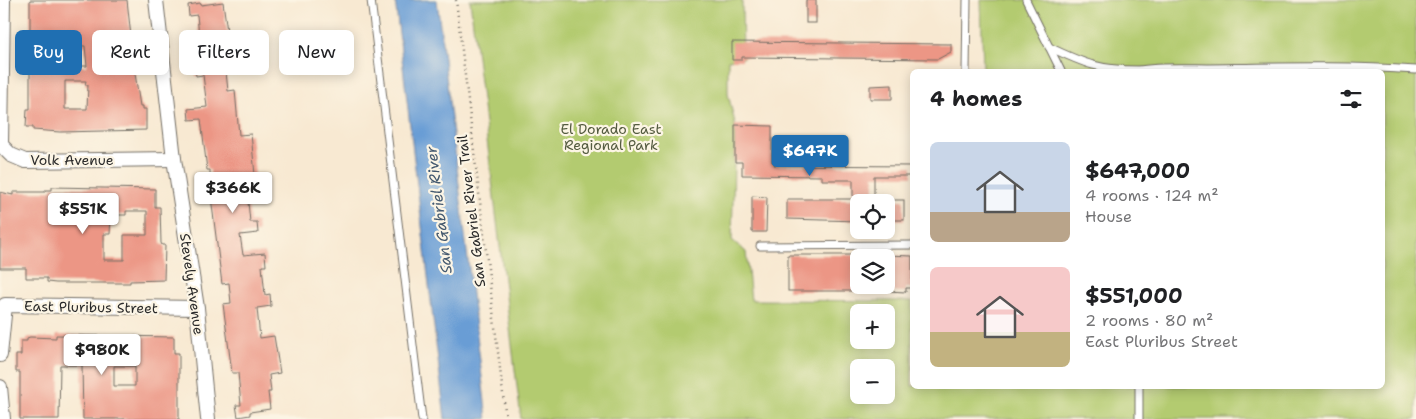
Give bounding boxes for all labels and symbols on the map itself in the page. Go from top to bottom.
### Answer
park label: El Dorado East Regional Park [560,120,662,154]
street label: San Gabriel River Trail [453,133,489,288]
pin: $647K [775,134,845,177]
water label: San Gabriel River [421,144,457,275]
street label: Volk Avenue [30,151,114,169]
pin: $366K [198,172,268,214]
pin: $551K [48,192,118,235]
street label: Stevely Avenue [176,232,208,336]
street label: East Pluribus Street [24,297,158,317]
pin: $980K [67,334,137,376]

